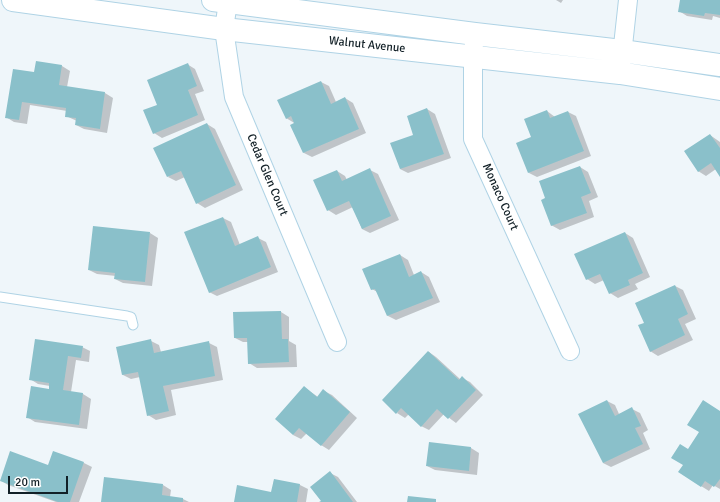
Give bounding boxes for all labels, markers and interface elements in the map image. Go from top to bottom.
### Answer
street label: Walnut Avenue [328,34,406,56]
street label: Cedar Glen Court [243,132,291,218]
street label: Monaco Court [479,161,521,233]
scale bar [10,468,70,494]
text: 20 m [15,475,40,490]

